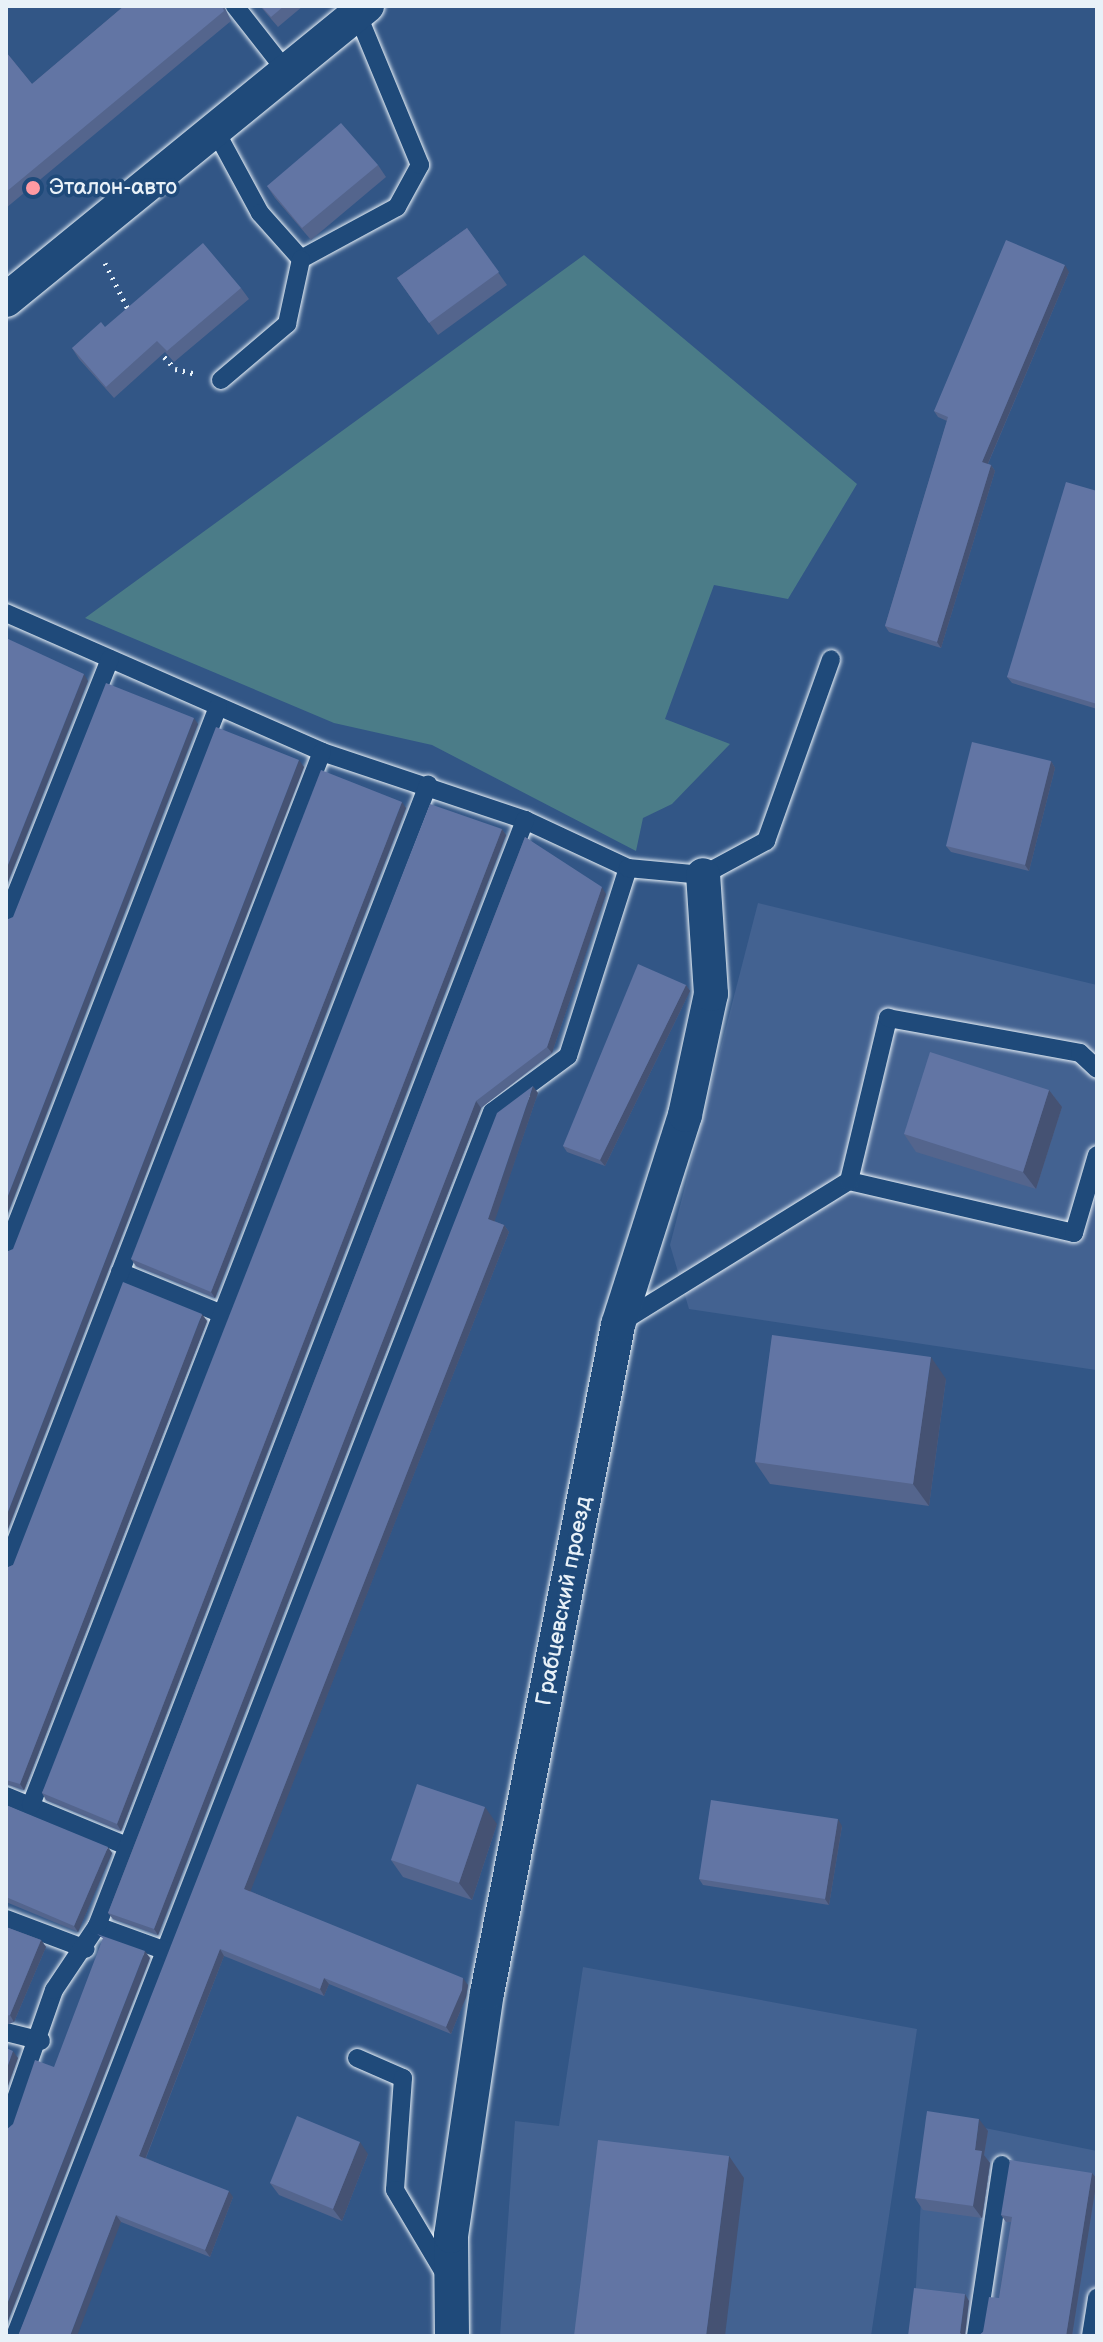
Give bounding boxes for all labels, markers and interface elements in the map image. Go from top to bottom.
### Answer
place label: Эталон-авто [49,175,177,201]
marker: Эталон-авто [24,179,42,197]
street label: Грабцевский проезд [531,1494,597,1708]

